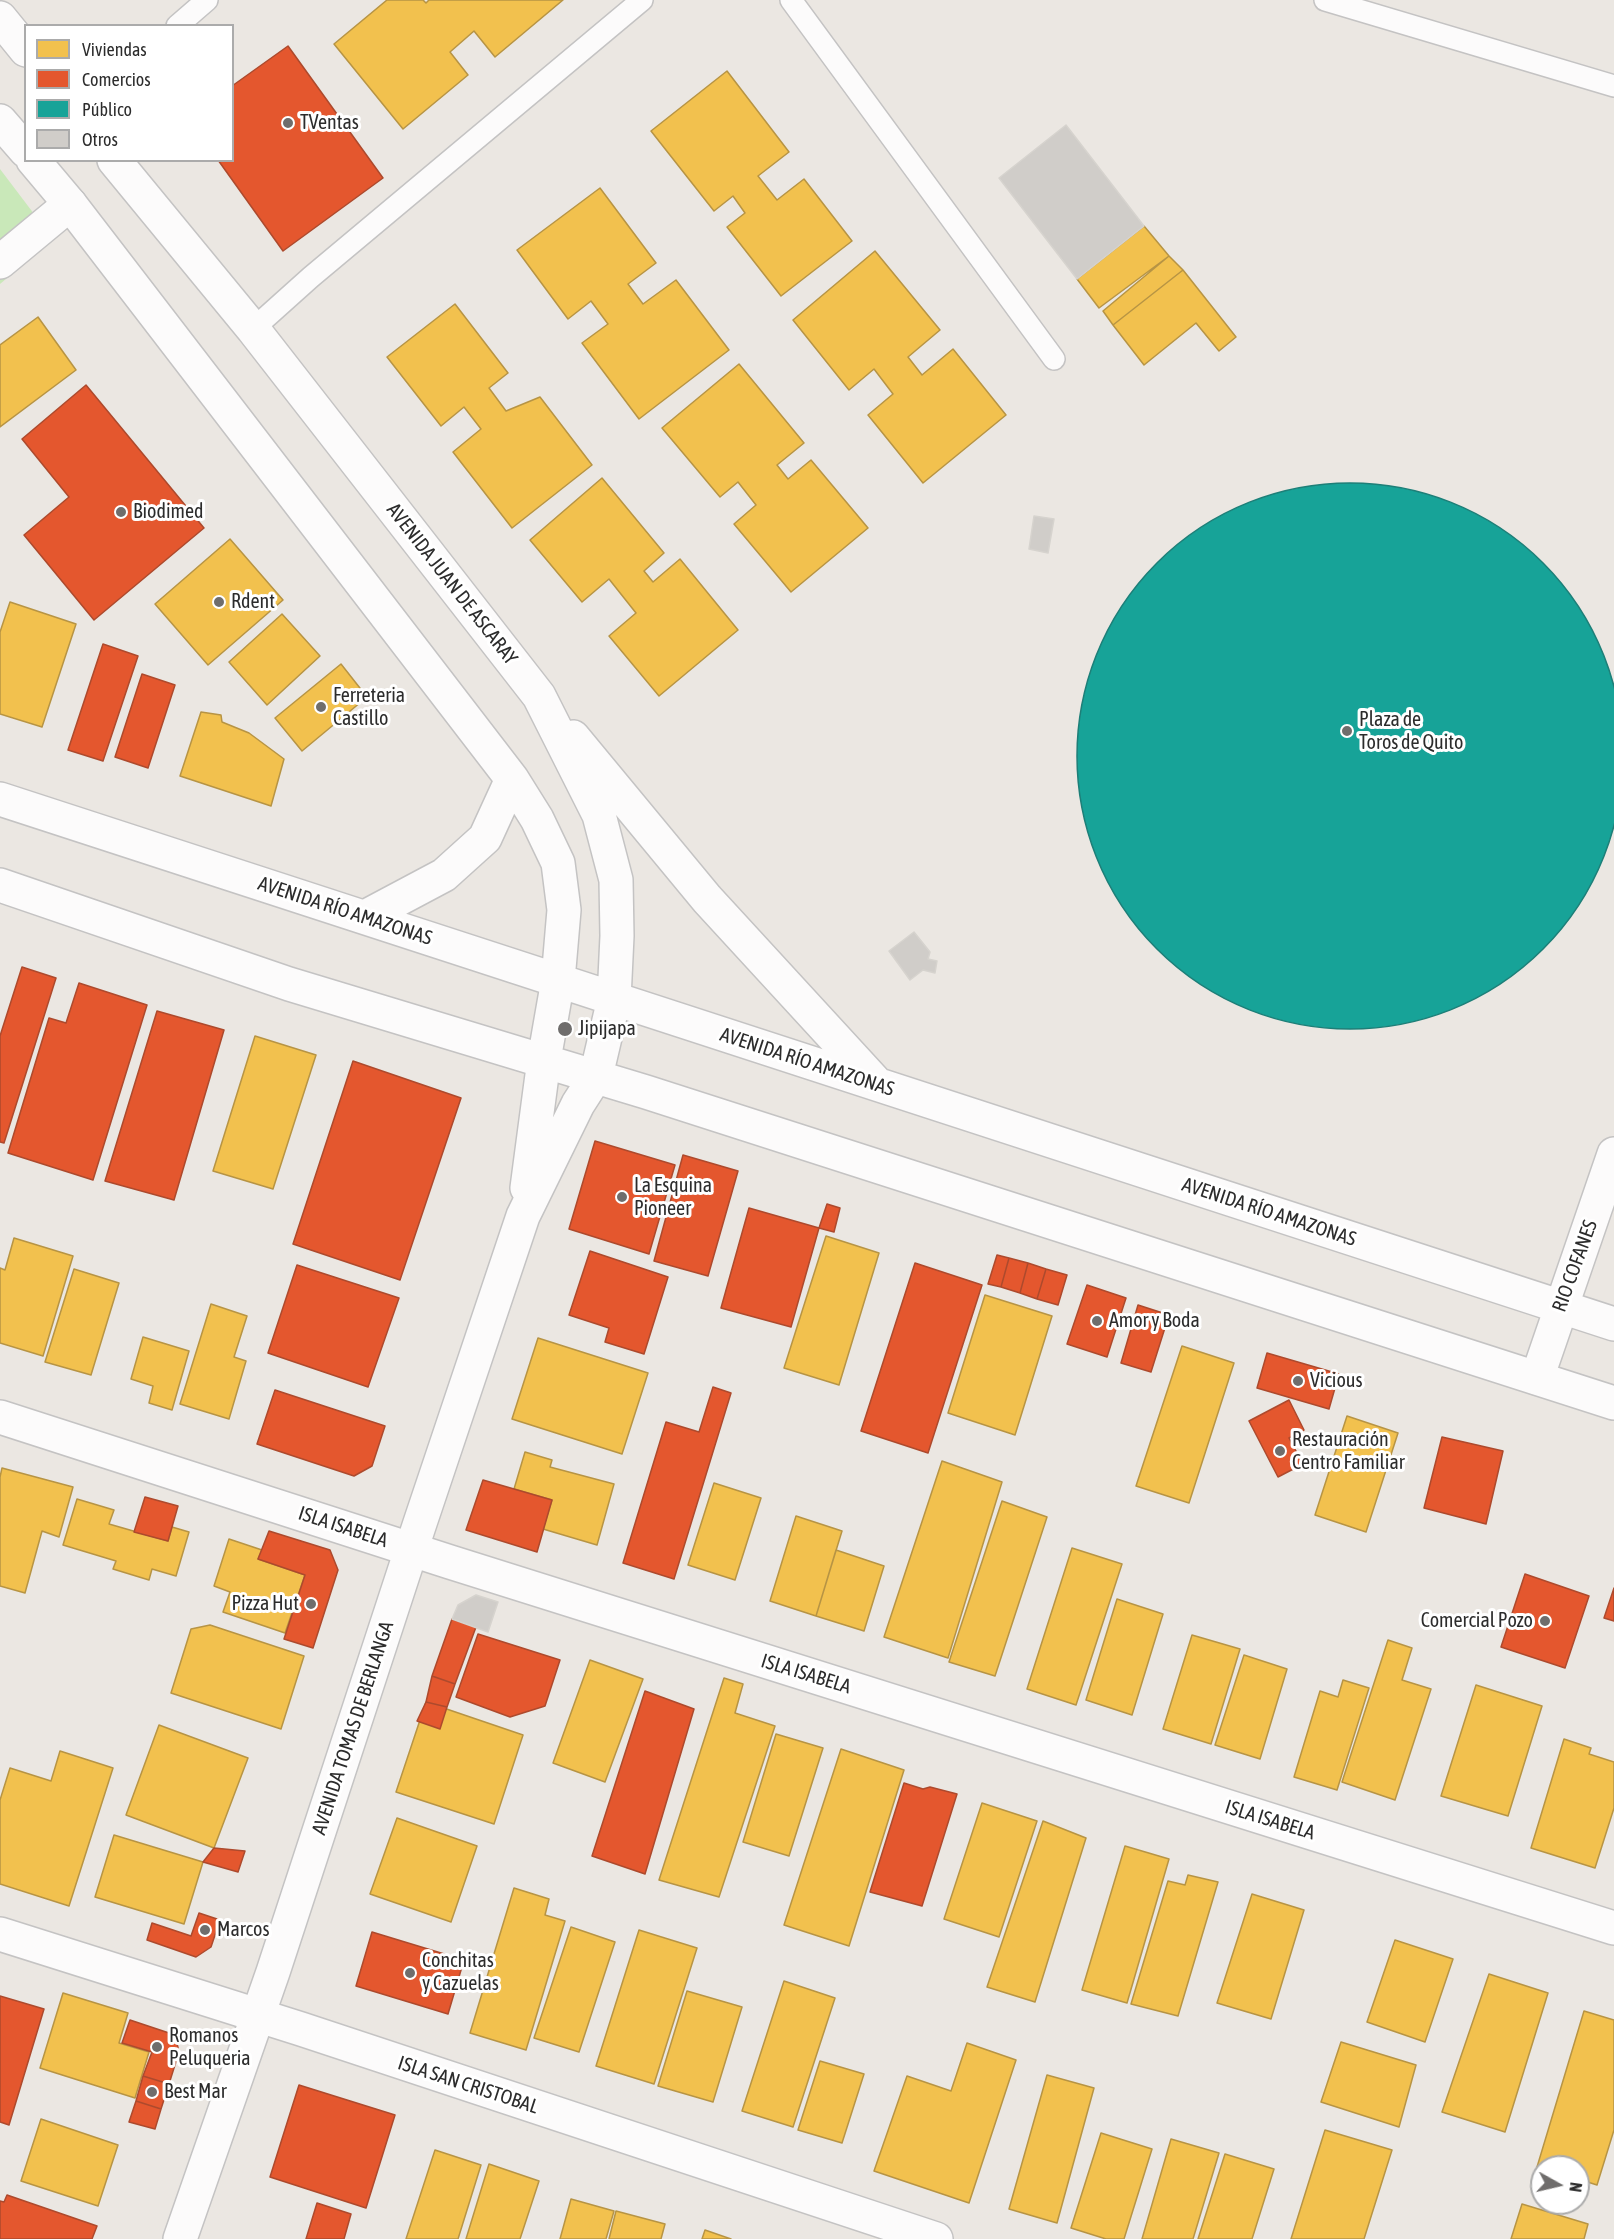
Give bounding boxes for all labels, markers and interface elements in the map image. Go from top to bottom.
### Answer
legend [24,24,234,162]
text: Viviendas [82,39,147,60]
text: Comercios [82,69,151,90]
text: Público [82,99,132,120]
place label: TVentas [300,111,359,135]
marker: TVentas [281,116,295,130]
text: Otros [82,129,118,150]
street label: AVENIDA JUAN DE ASCARAY [382,499,522,669]
place label: Biodimed [133,500,203,524]
marker: Biodimed [114,505,128,519]
place label: Rdent [231,590,275,614]
marker: Rdent [212,595,226,609]
place label: Ferreteria Castillo [333,684,405,731]
marker: Ferreteria Castillo [314,700,328,714]
place label: Plaza de Toros de Quito [1359,708,1463,755]
marker: Plaza de Toros de Quito [1340,724,1354,738]
street label: AVENIDA RÍO AMAZONAS [255,872,435,950]
place label: Jipijapa [578,1017,636,1041]
marker: Jipijapa [556,1020,574,1038]
street label: AVENIDA RÍO AMAZONAS [717,1023,897,1101]
street label: AVENIDA RÍO AMAZONAS [1179,1173,1359,1251]
place label: La Esquina Pioneer [634,1174,712,1221]
marker: La Esquina Pioneer [615,1190,629,1204]
street label: RIO COFANES [1547,1217,1603,1315]
place label: Amor y Boda [1109,1309,1200,1333]
marker: Amor y Boda [1090,1314,1104,1328]
place label: Vicious [1310,1369,1363,1393]
marker: Vicious [1291,1374,1305,1388]
place label: Restauración Centro Familiar [1292,1428,1405,1475]
marker: Restauración Centro Familiar [1273,1444,1287,1458]
street label: ISLA ISABELA [295,1501,391,1553]
place label: Pizza Hut [232,1592,299,1616]
marker: Pizza Hut [304,1597,318,1611]
place label: Comercial Pozo [1421,1609,1533,1633]
marker: Comercial Pozo [1538,1614,1552,1628]
street label: AVENIDA TOMAS DE BERLANGA [307,1618,399,1838]
street label: ISLA ISABELA [758,1649,854,1699]
street label: ISLA ISABELA [1222,1795,1318,1845]
place label: Marcos [217,1918,269,1942]
marker: Marcos [198,1923,212,1937]
place label: Conchitas y Cazuelas [422,1949,499,1996]
marker: Conchitas y Cazuelas [403,1966,417,1980]
place label: Romanos Peluqueria [169,2024,251,2071]
marker: Romanos Peluqueria [150,2040,164,2054]
street label: ISLA SAN CRISTOBAL [395,2051,541,2119]
place label: Best Mar [164,2080,227,2104]
marker: Best Mar [145,2085,159,2099]
north arrow [1530,2155,1590,2215]
text: N [1566,2181,1585,2193]

